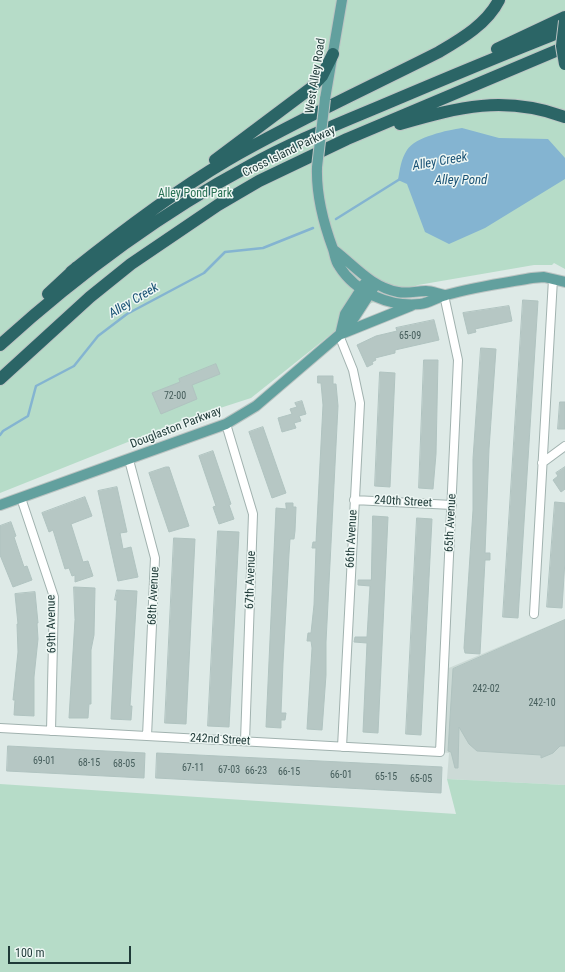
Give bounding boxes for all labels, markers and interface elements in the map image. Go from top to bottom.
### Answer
street label: West Alley Road [303,37,329,115]
street label: Cross Island Parkway [240,123,338,181]
water label: Alley Creek [411,150,469,174]
water label: Alley Pond [435,173,487,189]
park label: Alley Pond Park [158,187,232,201]
water label: Alley Creek [106,280,162,322]
house number: 65-09 [399,330,421,342]
house number: 72-00 [164,390,186,402]
street label: Douglaston Parkway [128,404,224,452]
street label: 240th Street [374,493,432,511]
street label: 65th Avenue [442,493,460,553]
street label: 66th Avenue [343,509,361,569]
street label: 67th Avenue [243,551,259,609]
street label: 68th Avenue [145,566,163,626]
street label: 69th Avenue [44,595,60,653]
house number: 242-02 [472,683,500,695]
house number: 242-10 [528,697,556,709]
street label: 242nd Street [189,731,251,749]
house number: 69-01 [33,755,55,767]
house number: 68-15 [78,757,100,769]
house number: 68-05 [113,758,135,770]
house number: 67-11 [182,762,204,774]
house number: 67-03 [218,764,240,776]
house number: 66-23 [245,765,267,777]
house number: 66-15 [278,766,300,778]
house number: 66-01 [330,769,352,781]
house number: 65-15 [375,771,397,783]
house number: 65-05 [410,773,432,785]
scale bar [10,938,133,964]
text: 100 m [15,946,45,960]

